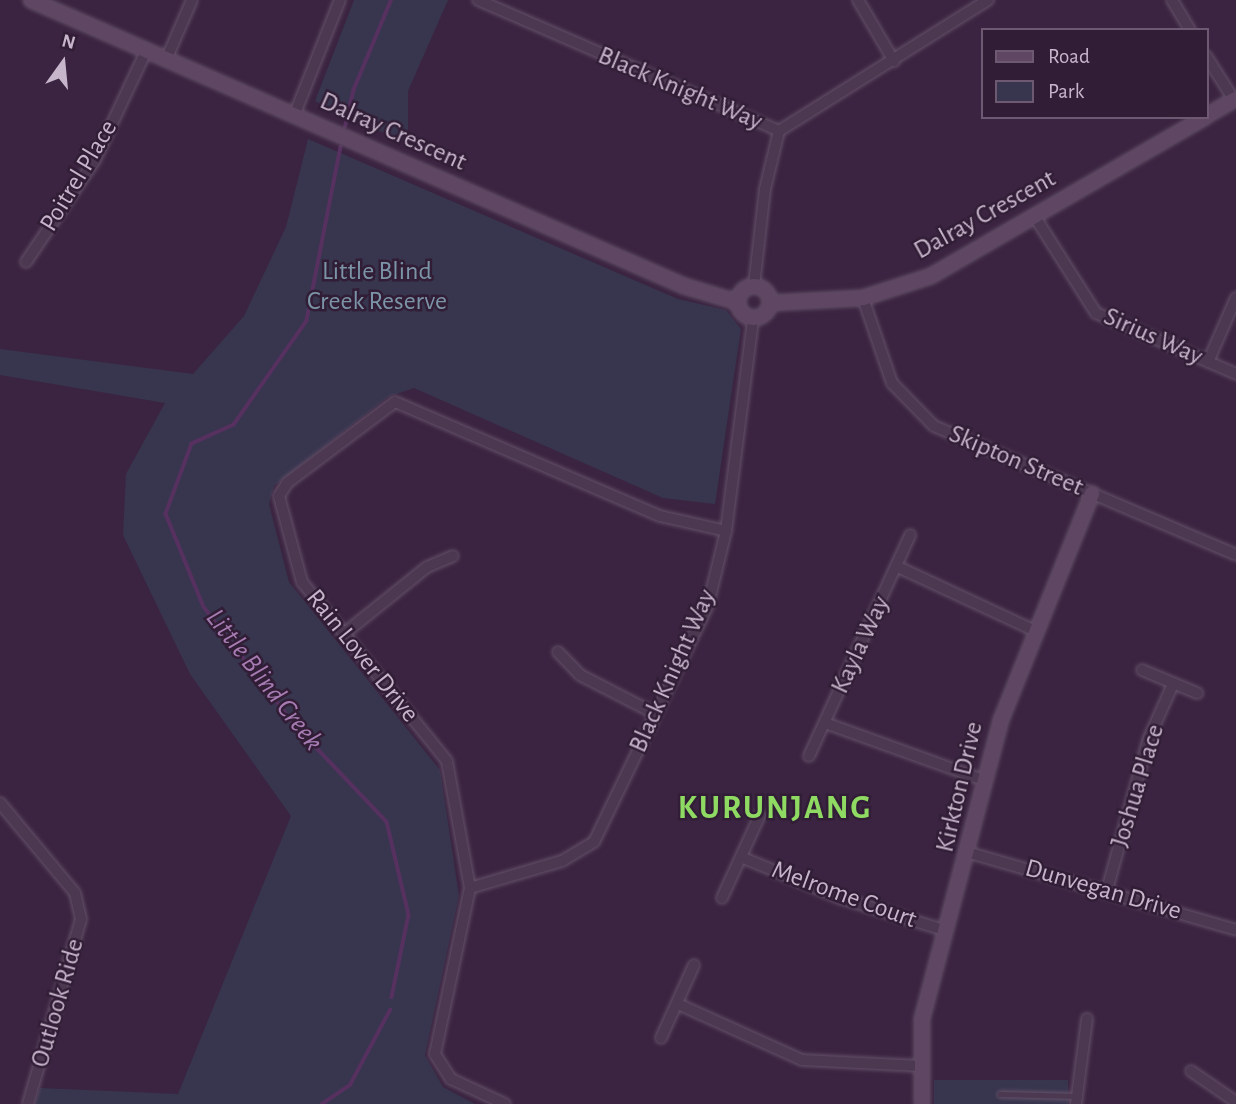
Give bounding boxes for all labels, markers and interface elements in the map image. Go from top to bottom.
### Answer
north arrow [28,28,98,98]
legend [981,28,1208,119]
text: N [60,31,77,53]
street label: Black Knight Way [593,40,767,138]
text: Road [1048,46,1090,67]
text: Park [1048,81,1084,102]
street label: Dalray Crescent [315,86,471,178]
street label: Poitrel Place [33,114,125,238]
street label: Dalray Crescent [909,163,1061,267]
park label: Little Blind Creek Reserve [307,256,447,318]
street label: Sirius Way [1099,301,1207,373]
street label: Skipton Street [944,419,1088,503]
street label: Rain Lover Drive [299,583,425,729]
street label: Black Knight Way [623,584,723,758]
street label: Kayla Way [825,591,897,699]
water label: Little Blind Creek [198,602,330,758]
street label: Kirkton Drive [930,719,990,855]
street label: Joshua Place [1105,721,1171,851]
district label: KURUNJANG [679,789,871,829]
street label: Dunvegan Drive [1021,853,1185,927]
street label: Melrome Court [767,854,921,936]
street label: Outlook Ride [25,935,91,1071]

